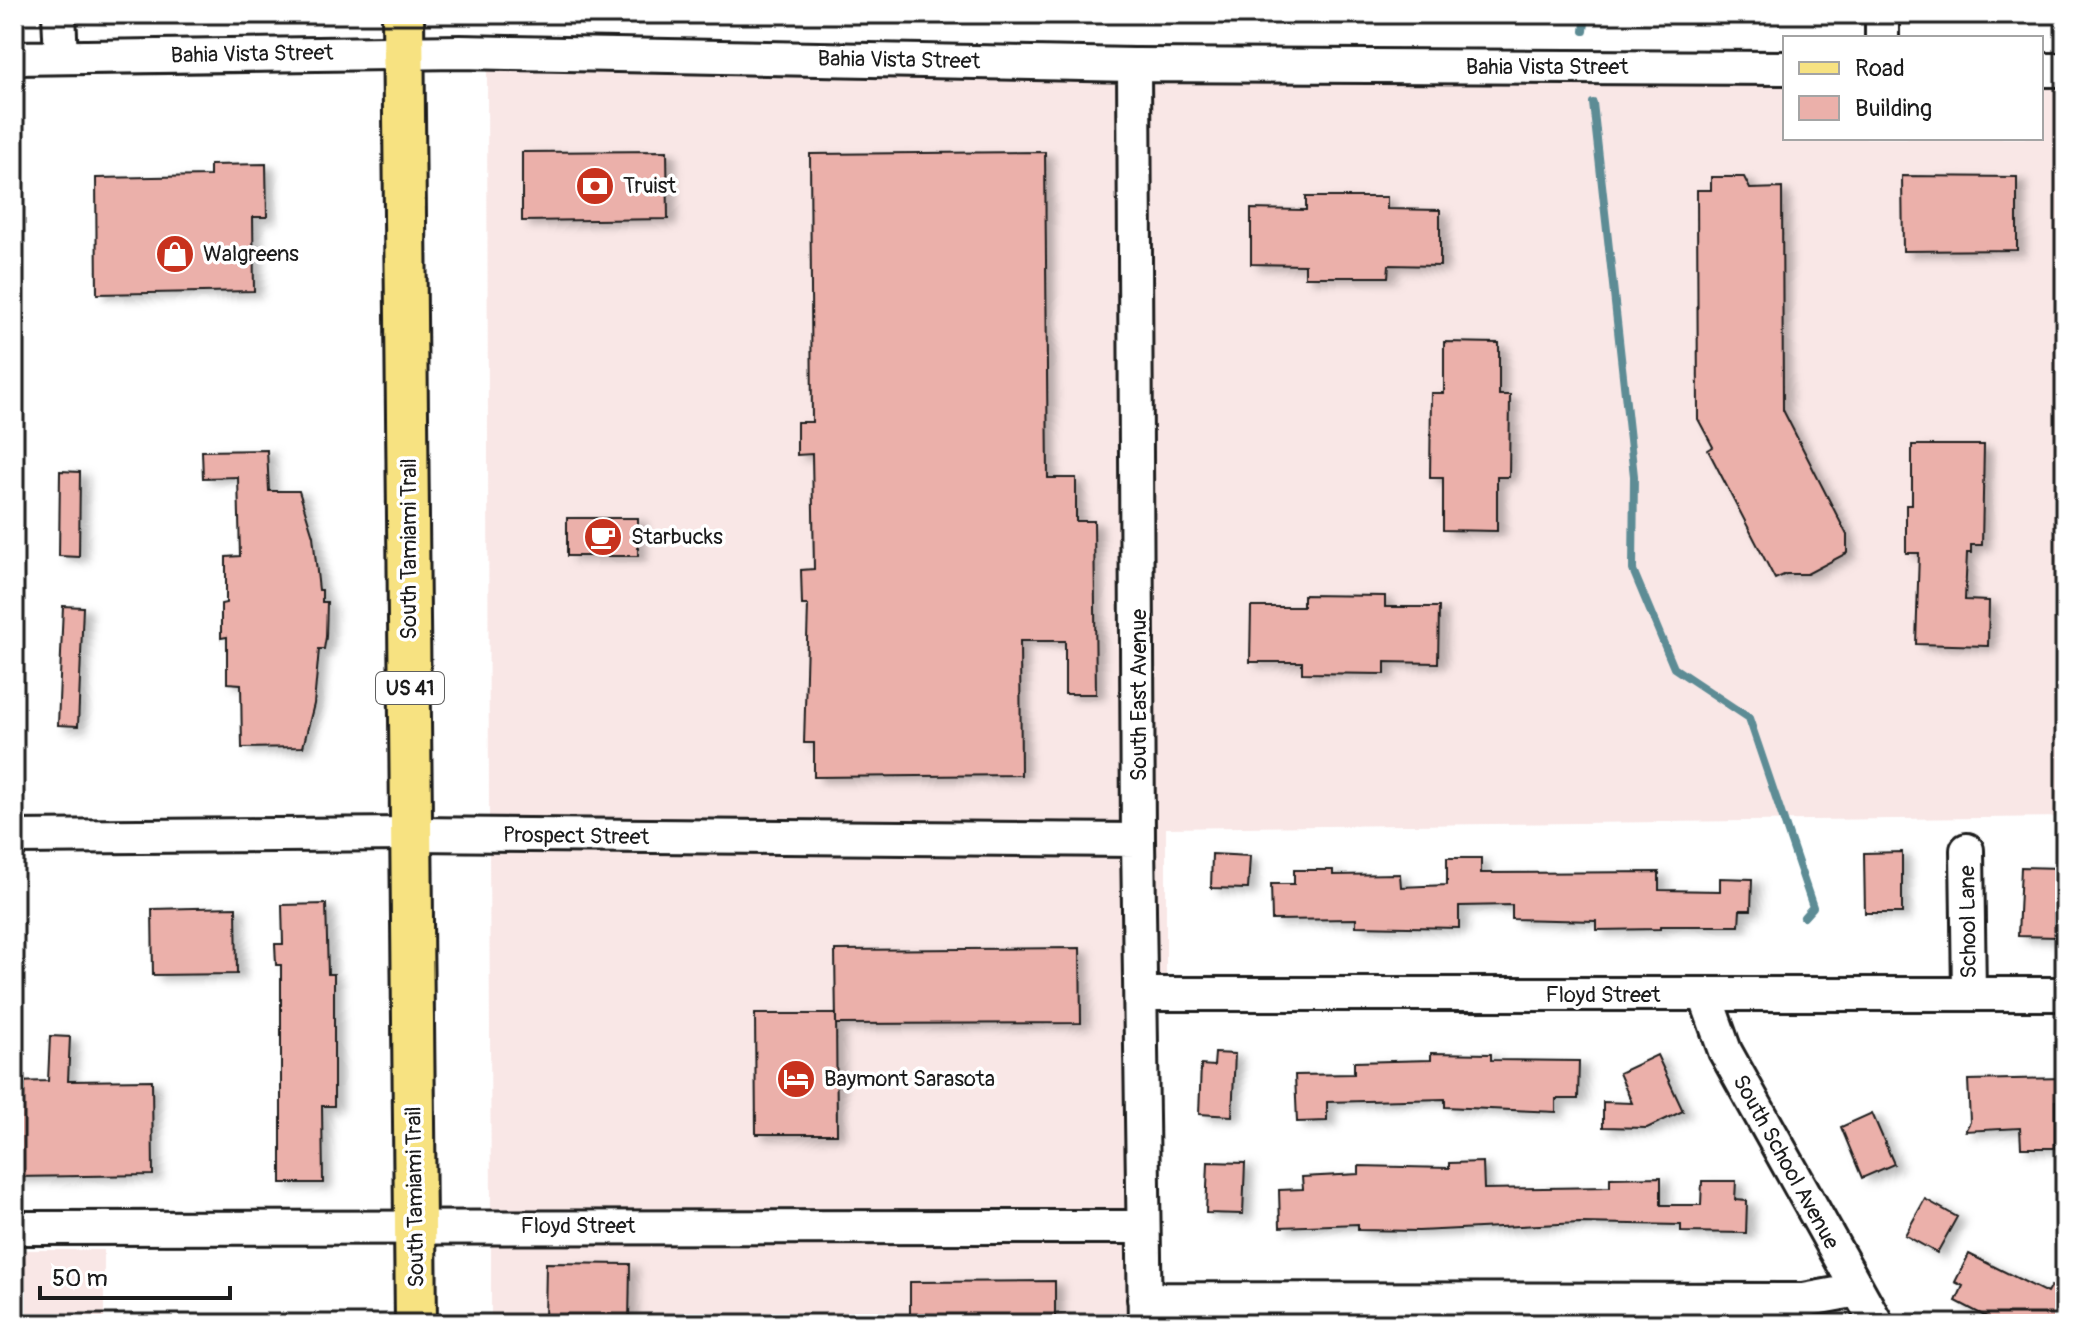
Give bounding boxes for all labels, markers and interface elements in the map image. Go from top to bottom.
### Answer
legend [1783,36,2043,140]
street label: Bahia Vista Street [170,39,334,69]
street label: Bahia Vista Street [817,45,981,75]
street label: Bahia Vista Street [1466,53,1628,81]
text: Road [1855,54,1905,83]
text: Building [1855,94,1932,123]
bank icon: Truist [574,165,616,207]
place label: Truist [623,172,676,200]
shop icon: Walgreens [154,233,196,275]
place label: Walgreens [203,240,299,268]
street label: South Tamiami Trail [395,458,423,640]
cafe icon: Starbucks [582,516,624,558]
place label: Starbucks [631,523,723,551]
street label: South East Avenue [1125,609,1153,781]
road number: US 41 [376,672,444,704]
street label: Prospect Street [503,821,650,851]
street label: School Lane [1953,865,1983,979]
street label: Floyd Street [1546,981,1661,1009]
hotel icon: Baymont Sarasota [775,1058,817,1100]
place label: Baymont Sarasota [824,1065,995,1093]
street label: South School Avenue [1726,1070,1846,1254]
street label: South Tamiami Trail [399,1106,431,1288]
street label: Floyd Street [521,1212,636,1240]
scale bar [40,1250,230,1300]
text: 50 m [52,1264,108,1293]

